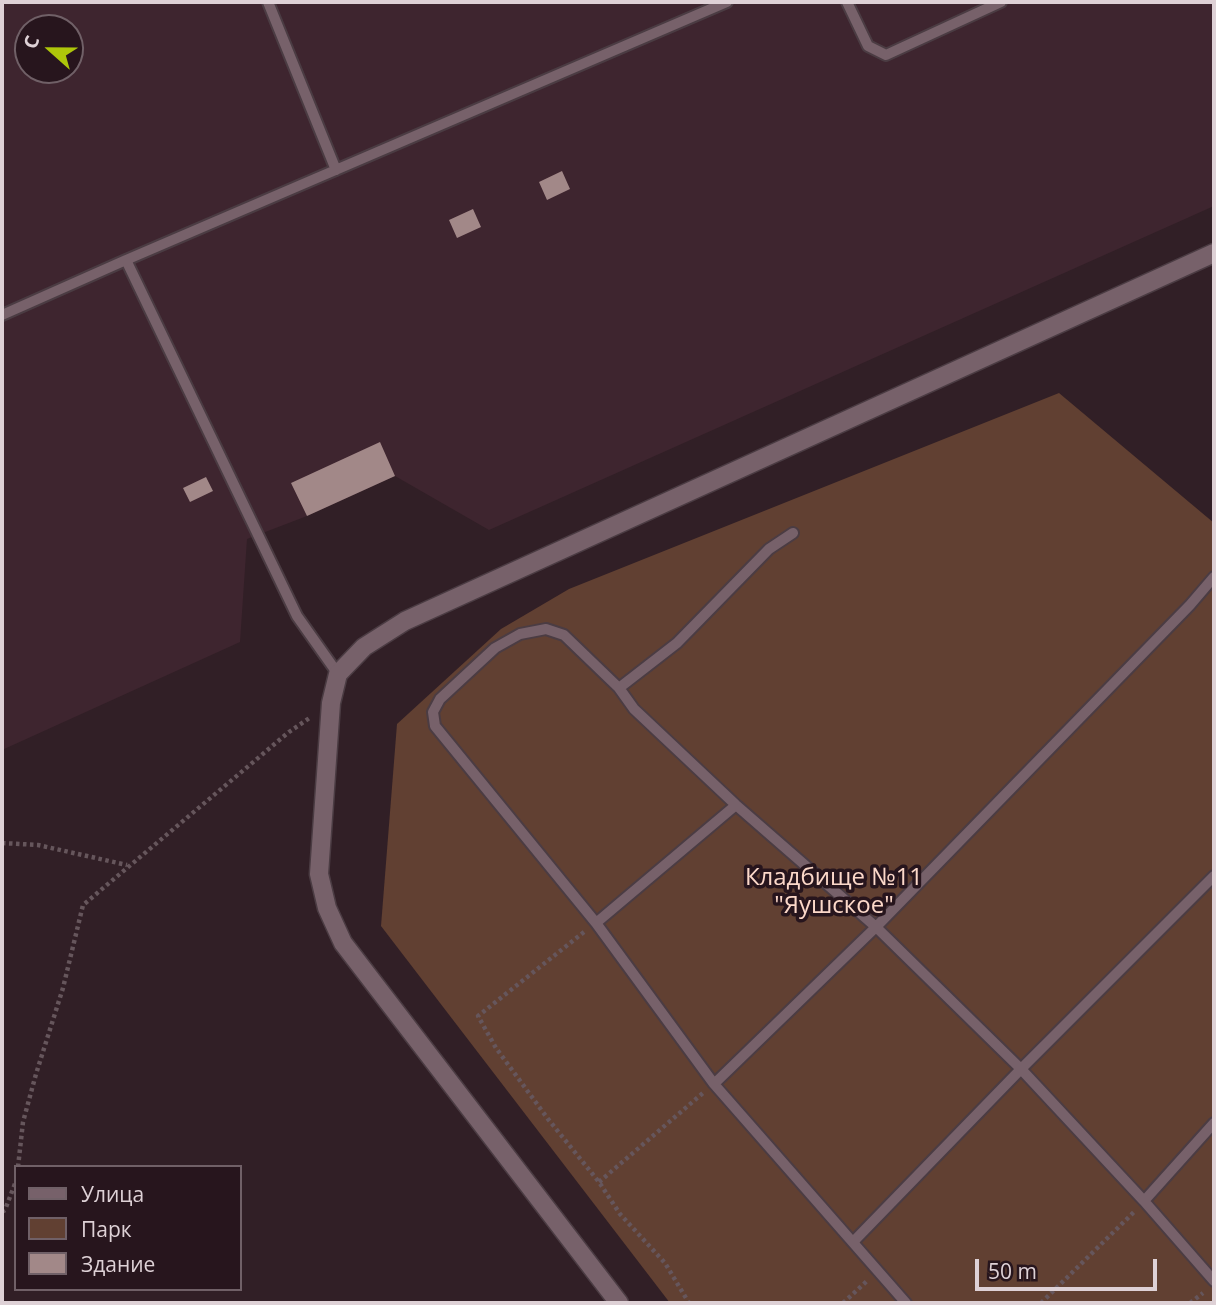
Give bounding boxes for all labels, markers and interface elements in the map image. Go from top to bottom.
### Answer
north arrow [14,14,84,84]
text: С [17,32,46,53]
park label: Кладбище №11 "Яушское" [745,864,923,920]
legend [14,1165,242,1291]
text: Улица [81,1180,144,1208]
text: Парк [81,1215,132,1243]
scale bar [978,1246,1160,1290]
text: Здание [81,1250,155,1278]
text: 50 m [988,1257,1037,1285]

